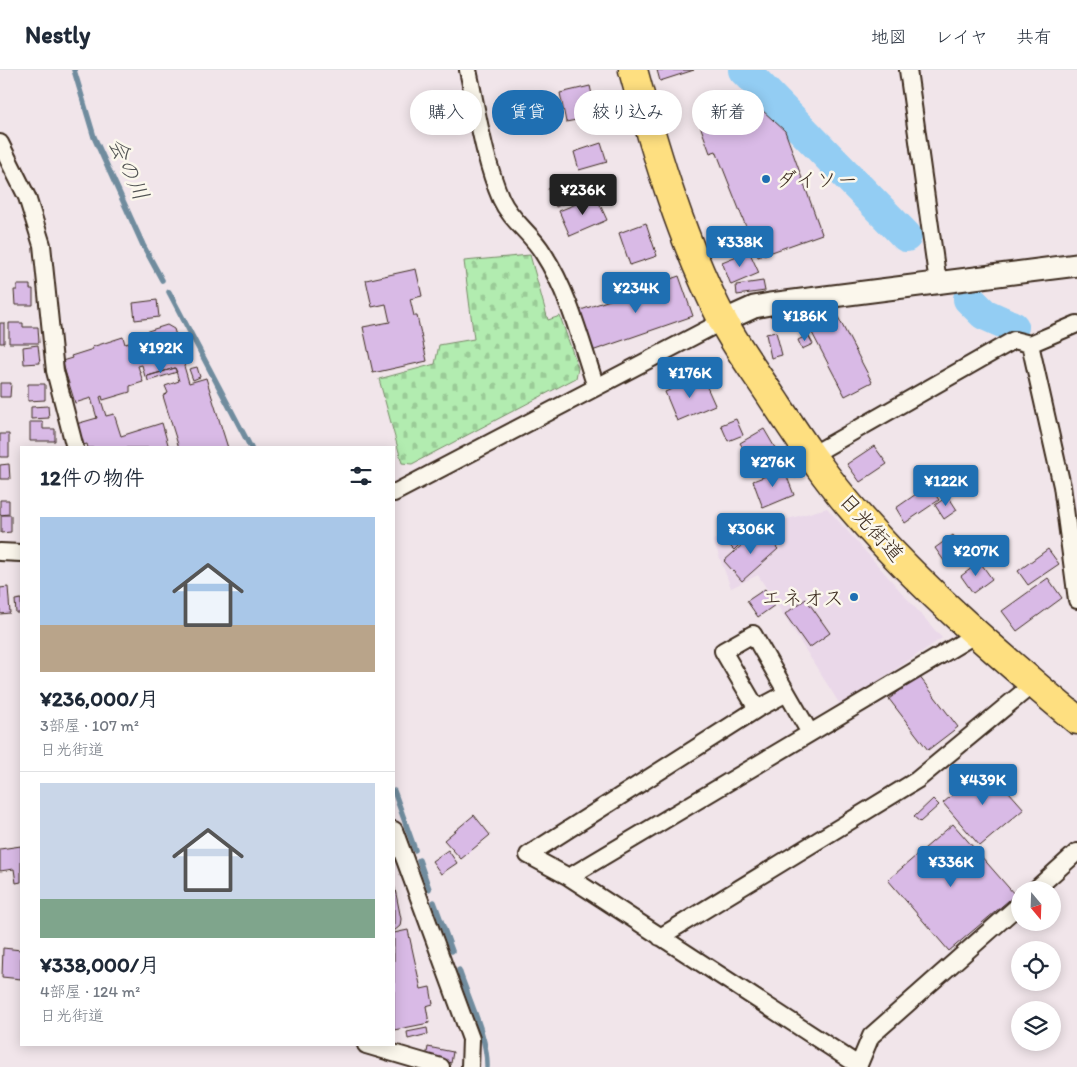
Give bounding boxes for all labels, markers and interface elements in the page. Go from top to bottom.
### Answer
text: Nestly [25,20,90,49]
text: 地図 [871,26,907,48]
text: レイヤ [935,26,988,48]
text: 共有 [1016,26,1052,48]
chip: 購入 [410,90,482,135]
chip: 賃貸 [492,90,564,135]
chip: 絞り込み [574,90,682,135]
chip: 新着 [692,90,764,135]
water label: 会の川 [103,133,155,205]
place label: ダイソー [776,167,858,192]
marker: ダイソー [760,173,772,185]
pin: ¥236K [548,174,618,216]
text: ¥236K [561,180,605,199]
pin: ¥338K [705,226,775,268]
text: ¥338K [717,232,763,251]
pin: ¥234K [601,272,671,314]
text: ¥234K [613,278,659,297]
pin: ¥186K [770,300,840,342]
text: ¥186K [783,306,827,325]
pin: ¥192K [126,332,196,374]
text: ¥192K [139,338,183,357]
pin: ¥176K [655,356,725,399]
text: ¥176K [668,363,712,382]
pin: ¥276K [738,446,808,488]
text: ¥276K [751,452,795,471]
icon: filters [347,462,375,490]
pin: ¥122K [911,464,981,507]
text: 12件の物件 [40,465,145,490]
text: ¥122K [924,471,968,490]
street label: 日光街道 [835,487,909,567]
pin: ¥306K [716,512,786,555]
text: ¥306K [728,519,774,538]
pin: ¥207K [941,534,1011,577]
text: ¥207K [953,541,999,560]
icon: home [163,550,253,640]
place label: エネオス [761,585,844,610]
marker: エネオス [848,591,860,603]
text: ¥236,000/月 [40,686,159,711]
text: 3部屋 · 107 m² [40,716,139,735]
text: 日光街道 [40,740,104,759]
pin: ¥439K [948,764,1018,806]
text: ¥439K [960,770,1006,789]
icon: home [163,815,253,905]
pin: ¥336K [916,846,986,888]
text: ¥336K [928,852,974,871]
north arrow [1011,881,1061,931]
map controls [1011,881,1061,1051]
button: locate [1011,941,1061,991]
text: ¥338,000/月 [40,952,160,977]
text: 4部屋 · 124 m² [40,982,140,1001]
button: layers [1011,1001,1061,1051]
text: 日光街道 [40,1006,104,1025]

